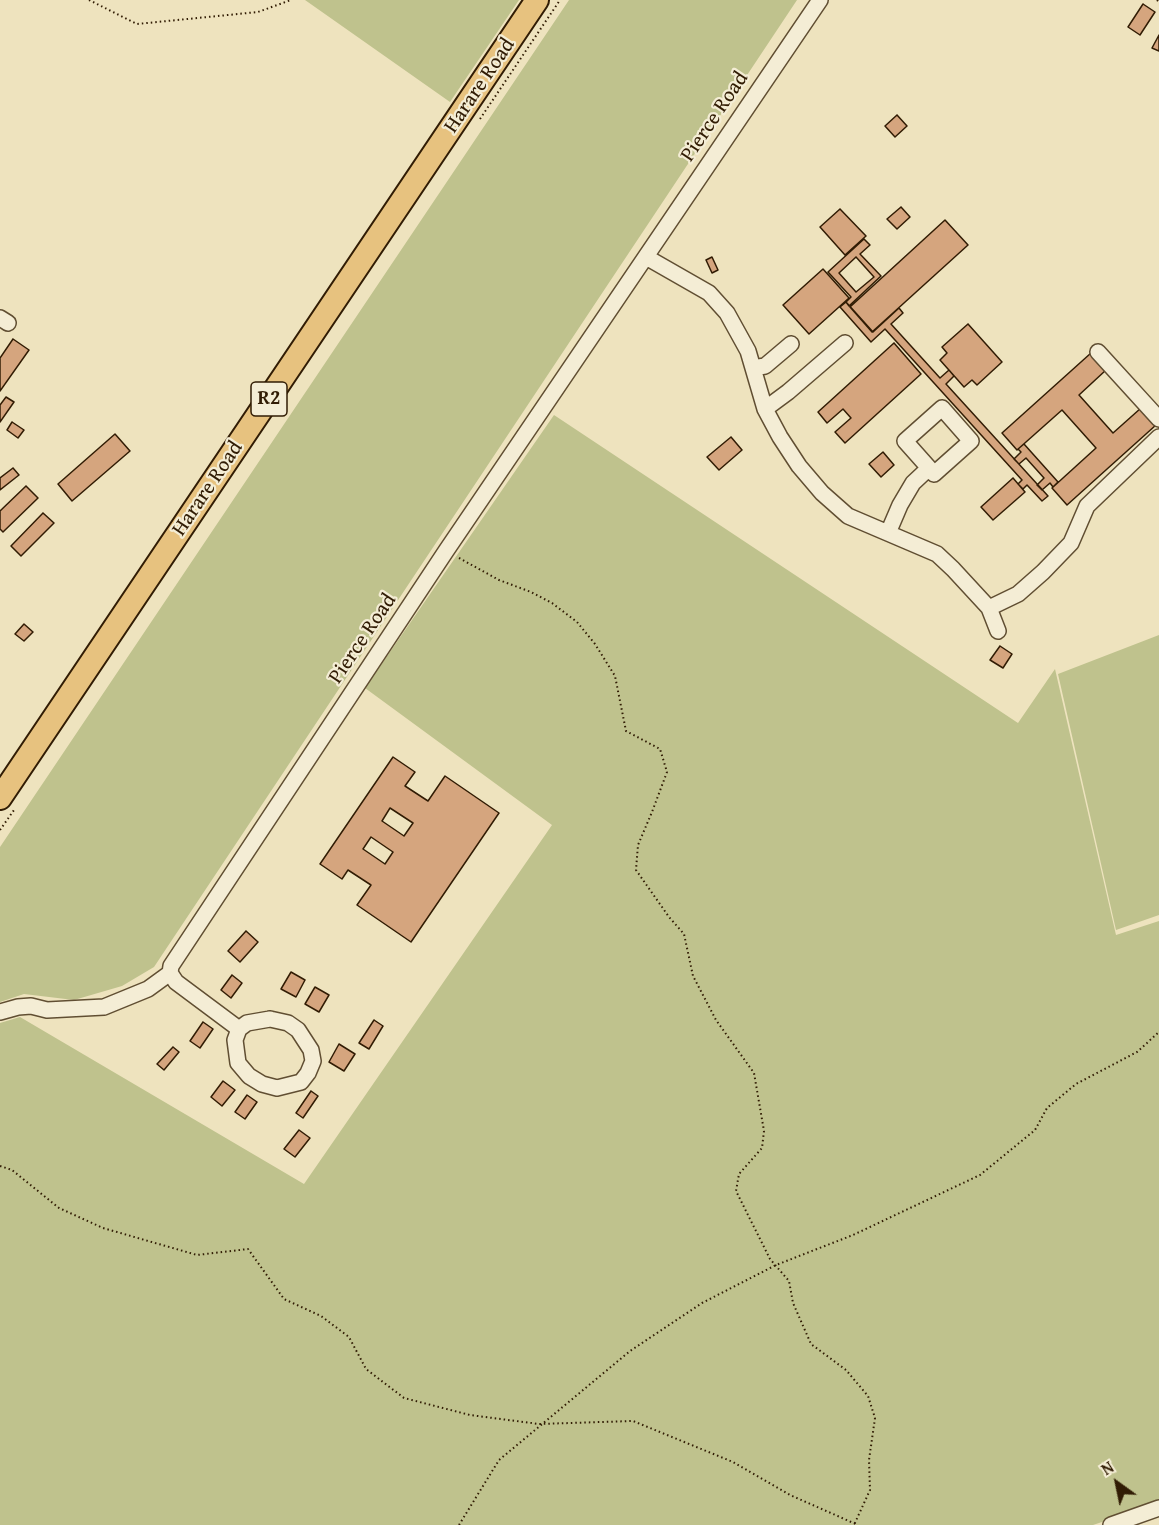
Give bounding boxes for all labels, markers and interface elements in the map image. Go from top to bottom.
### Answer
street label: Harare Road [439,34,521,138]
street label: Pierce Road [676,67,754,167]
road number: R2 [251,382,287,416]
street label: Harare Road [167,437,249,541]
street label: Pierce Road [324,589,402,689]
north arrow [1087,1453,1147,1513]
text: N [1096,1455,1118,1481]

